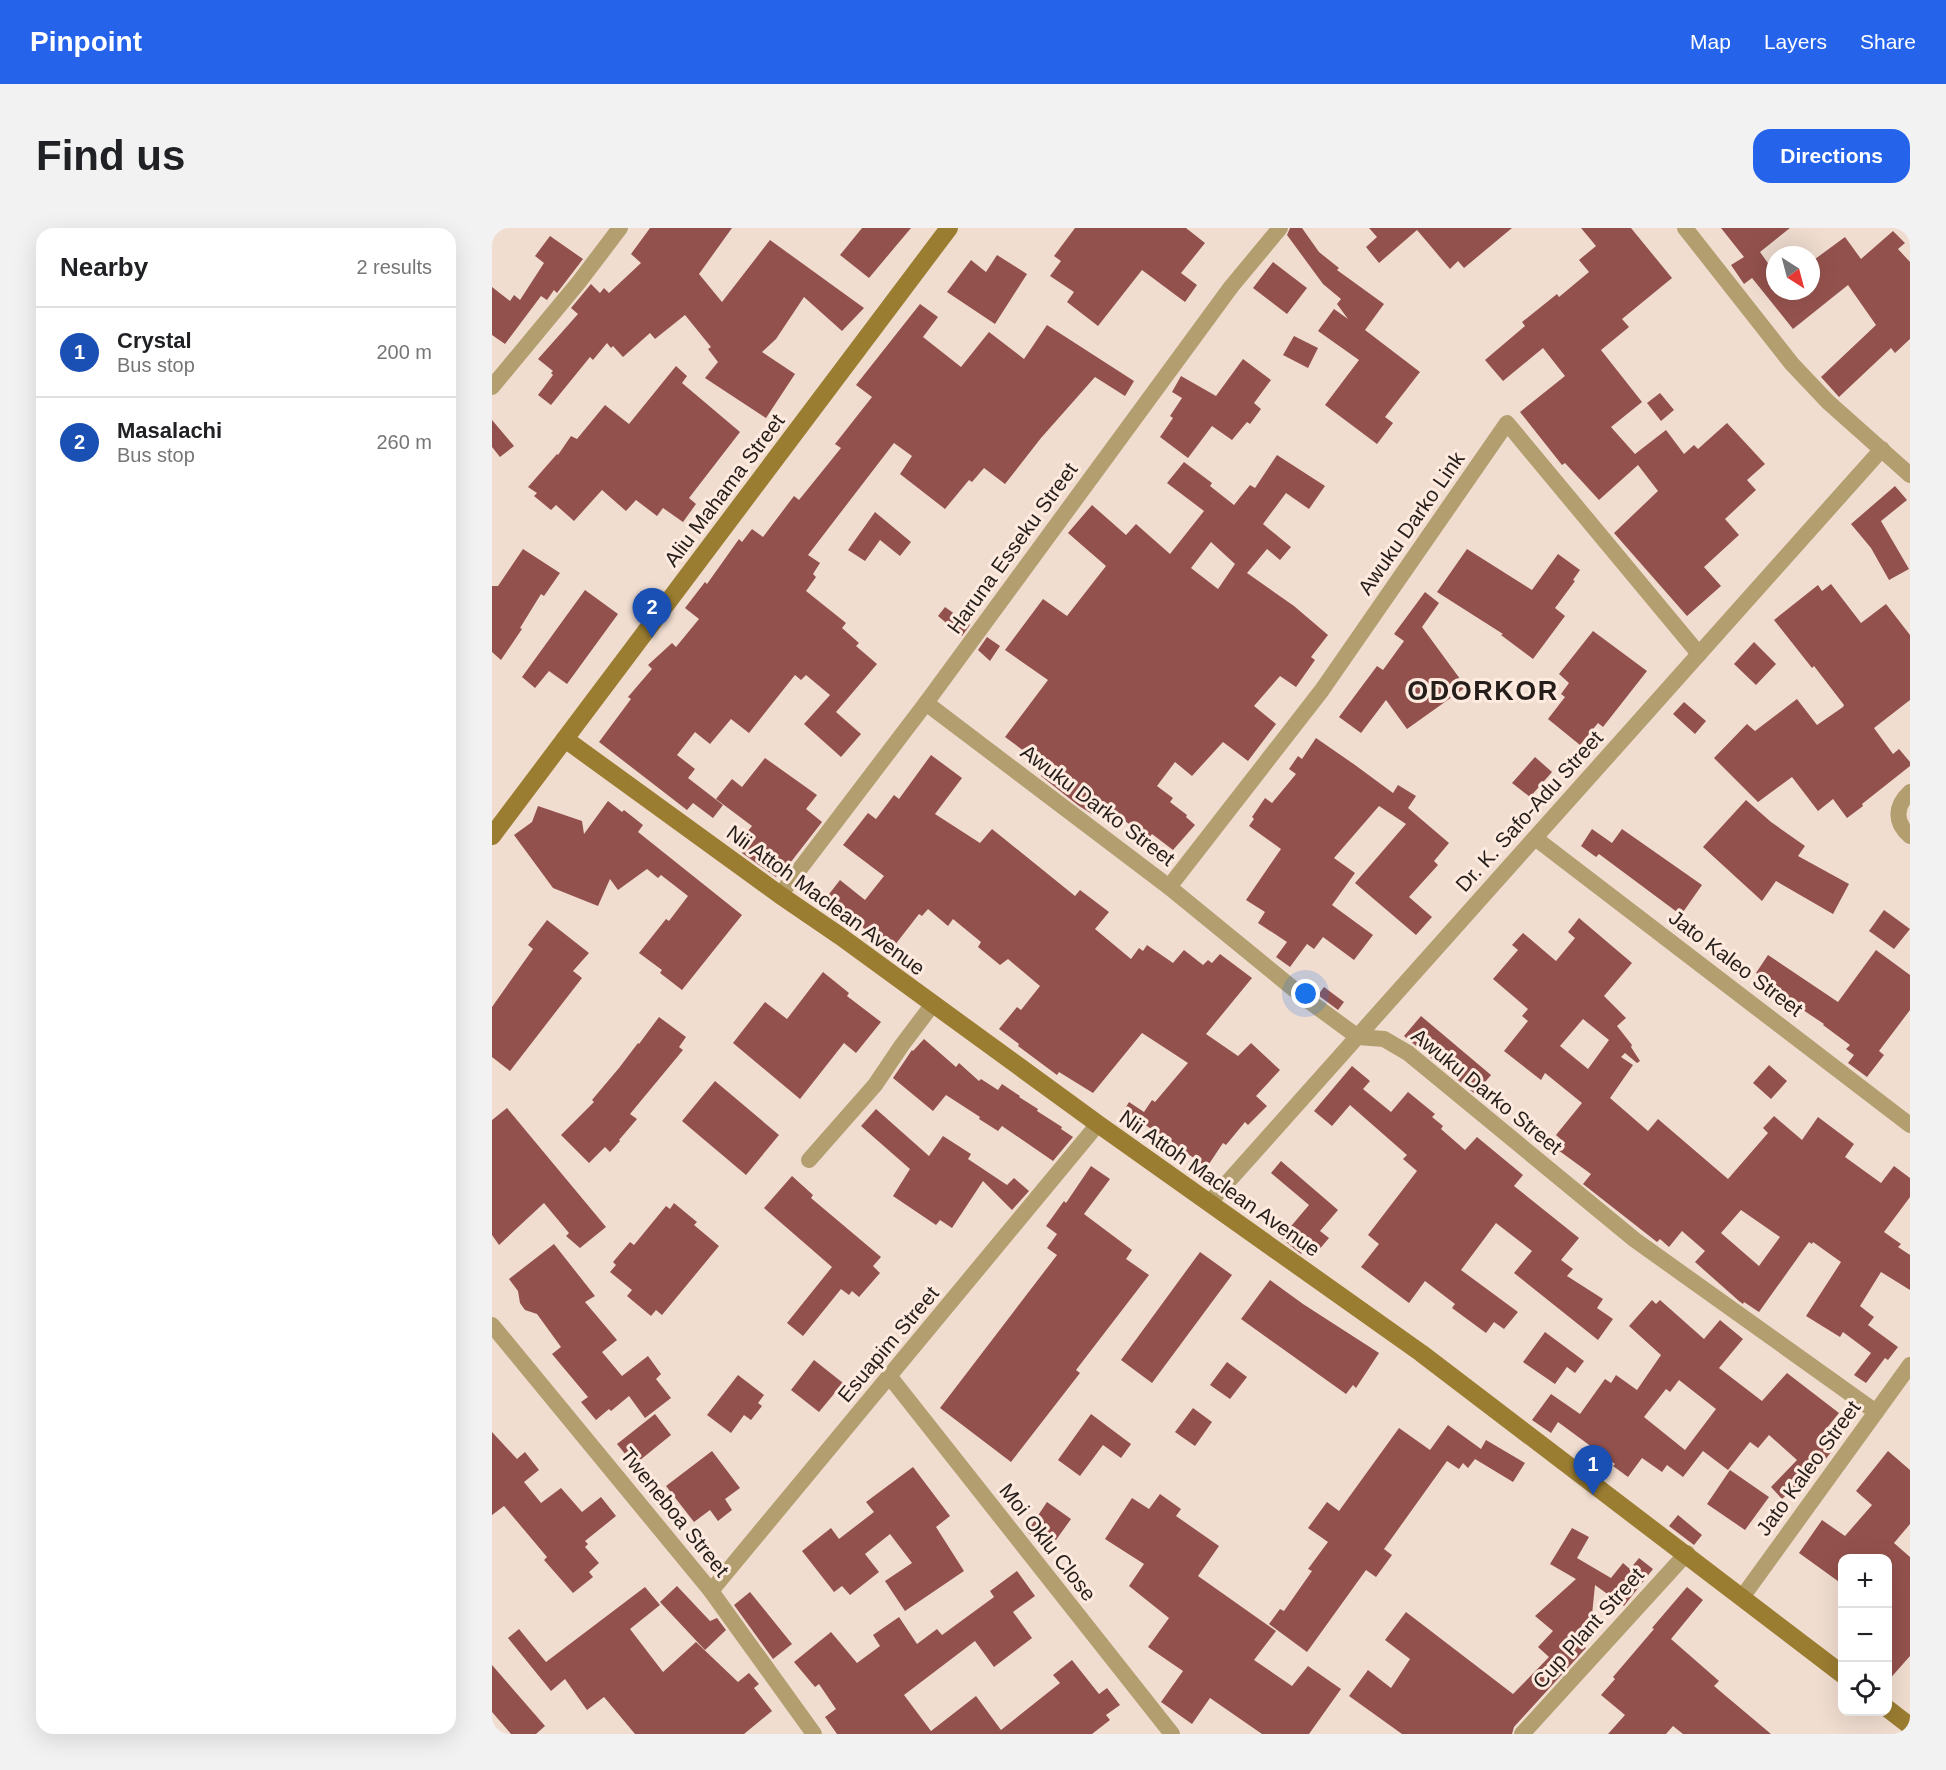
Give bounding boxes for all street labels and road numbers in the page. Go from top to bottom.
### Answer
street label: Aliu Mahama Street [659,409,789,571]
street label: Awuku Darko Link [1353,447,1469,599]
street label: Haruna Esseku Street [942,458,1082,638]
street label: Dr. K. Safo-Adu Street [1451,726,1607,896]
street label: Awuku Darko Street [1017,740,1179,870]
street label: Nii Attoh Maclean Avenue [723,820,929,980]
street label: Jato Kaleo Street [1665,905,1807,1021]
street label: Awuku Darko Street [1407,1023,1567,1159]
street label: Nii Attoh Maclean Avenue [1116,1105,1324,1261]
street label: Esuapim Street [833,1281,943,1406]
street label: Jato Kaleo Street [1751,1396,1865,1540]
street label: Tweneboa Street [616,1443,734,1581]
street label: Moi Oklu Close [995,1479,1101,1605]
street label: Cup Plant Street [1528,1563,1648,1693]

